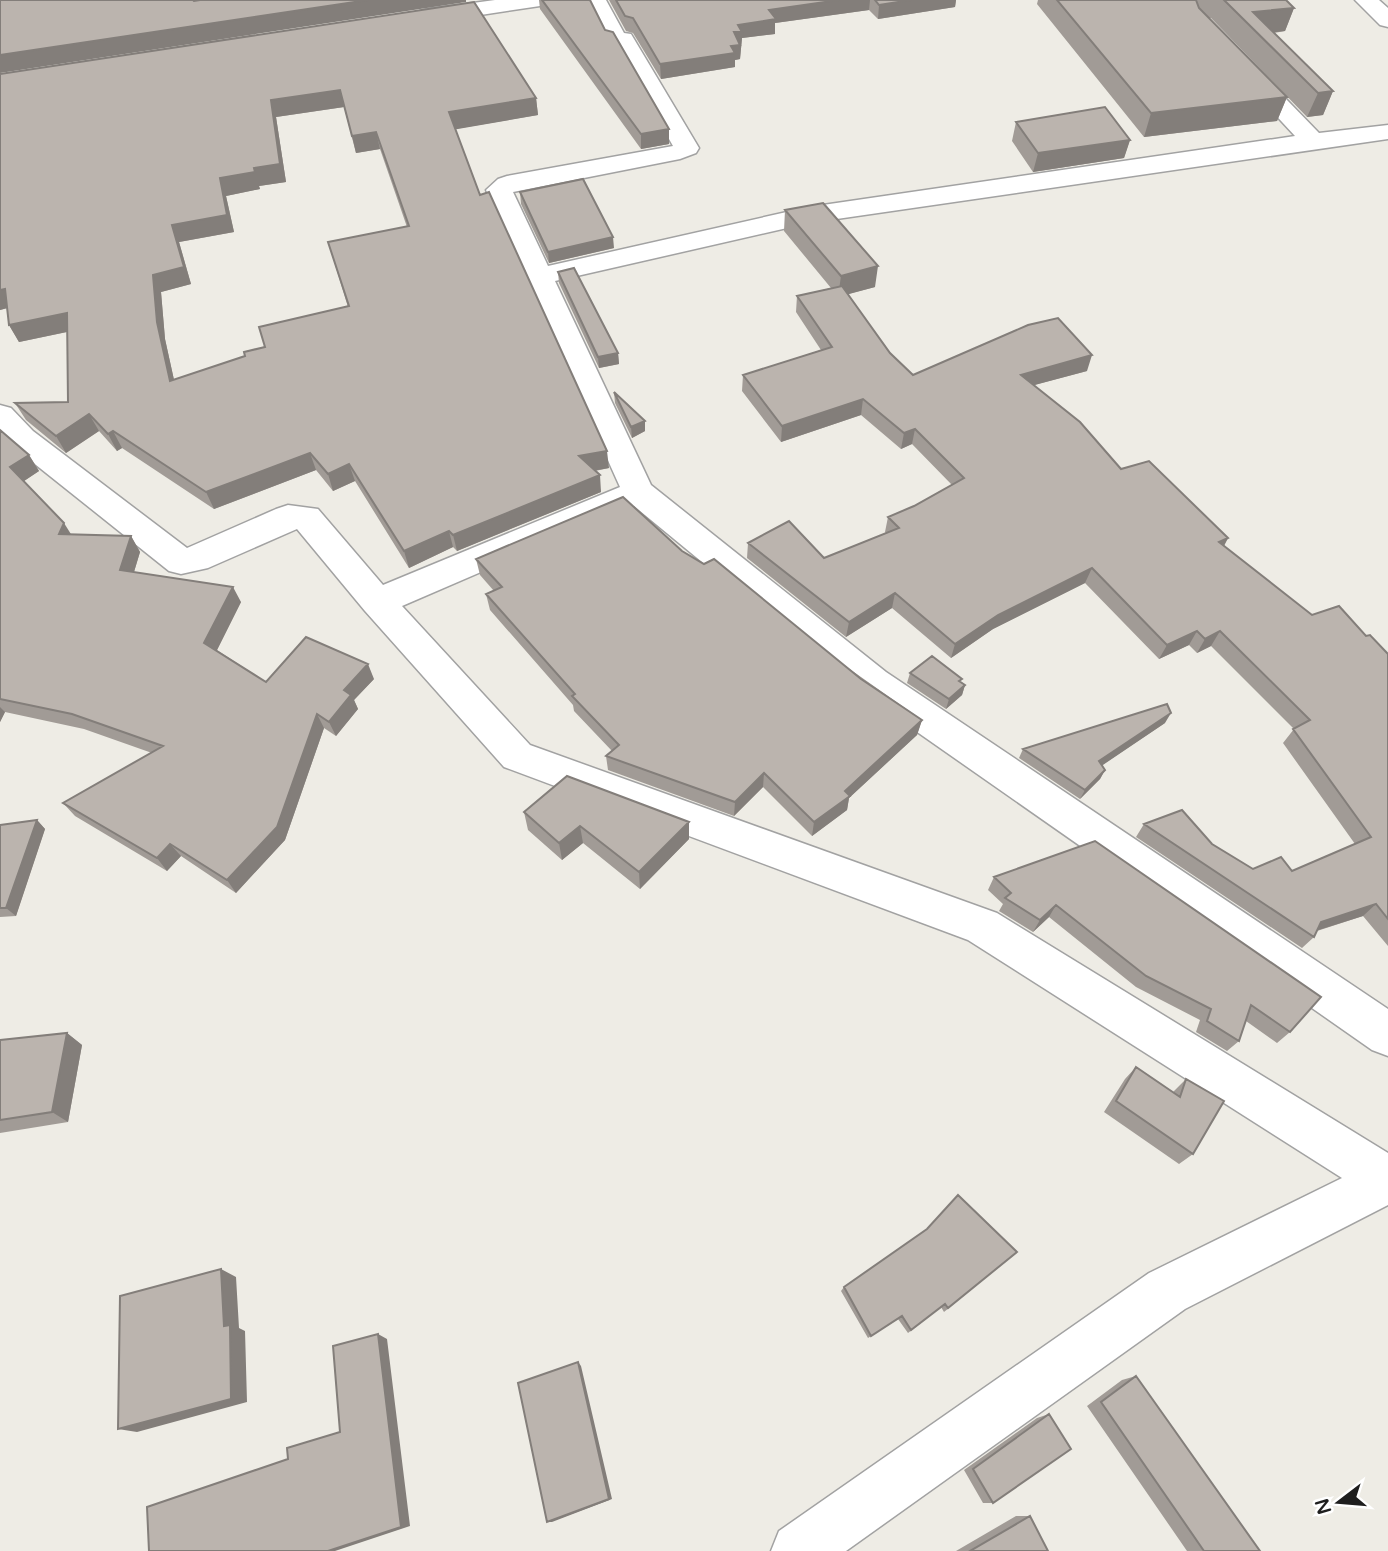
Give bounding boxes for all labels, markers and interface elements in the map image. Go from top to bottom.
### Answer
north arrow [1304,1467,1374,1537]
text: N [1311,1496,1336,1517]

